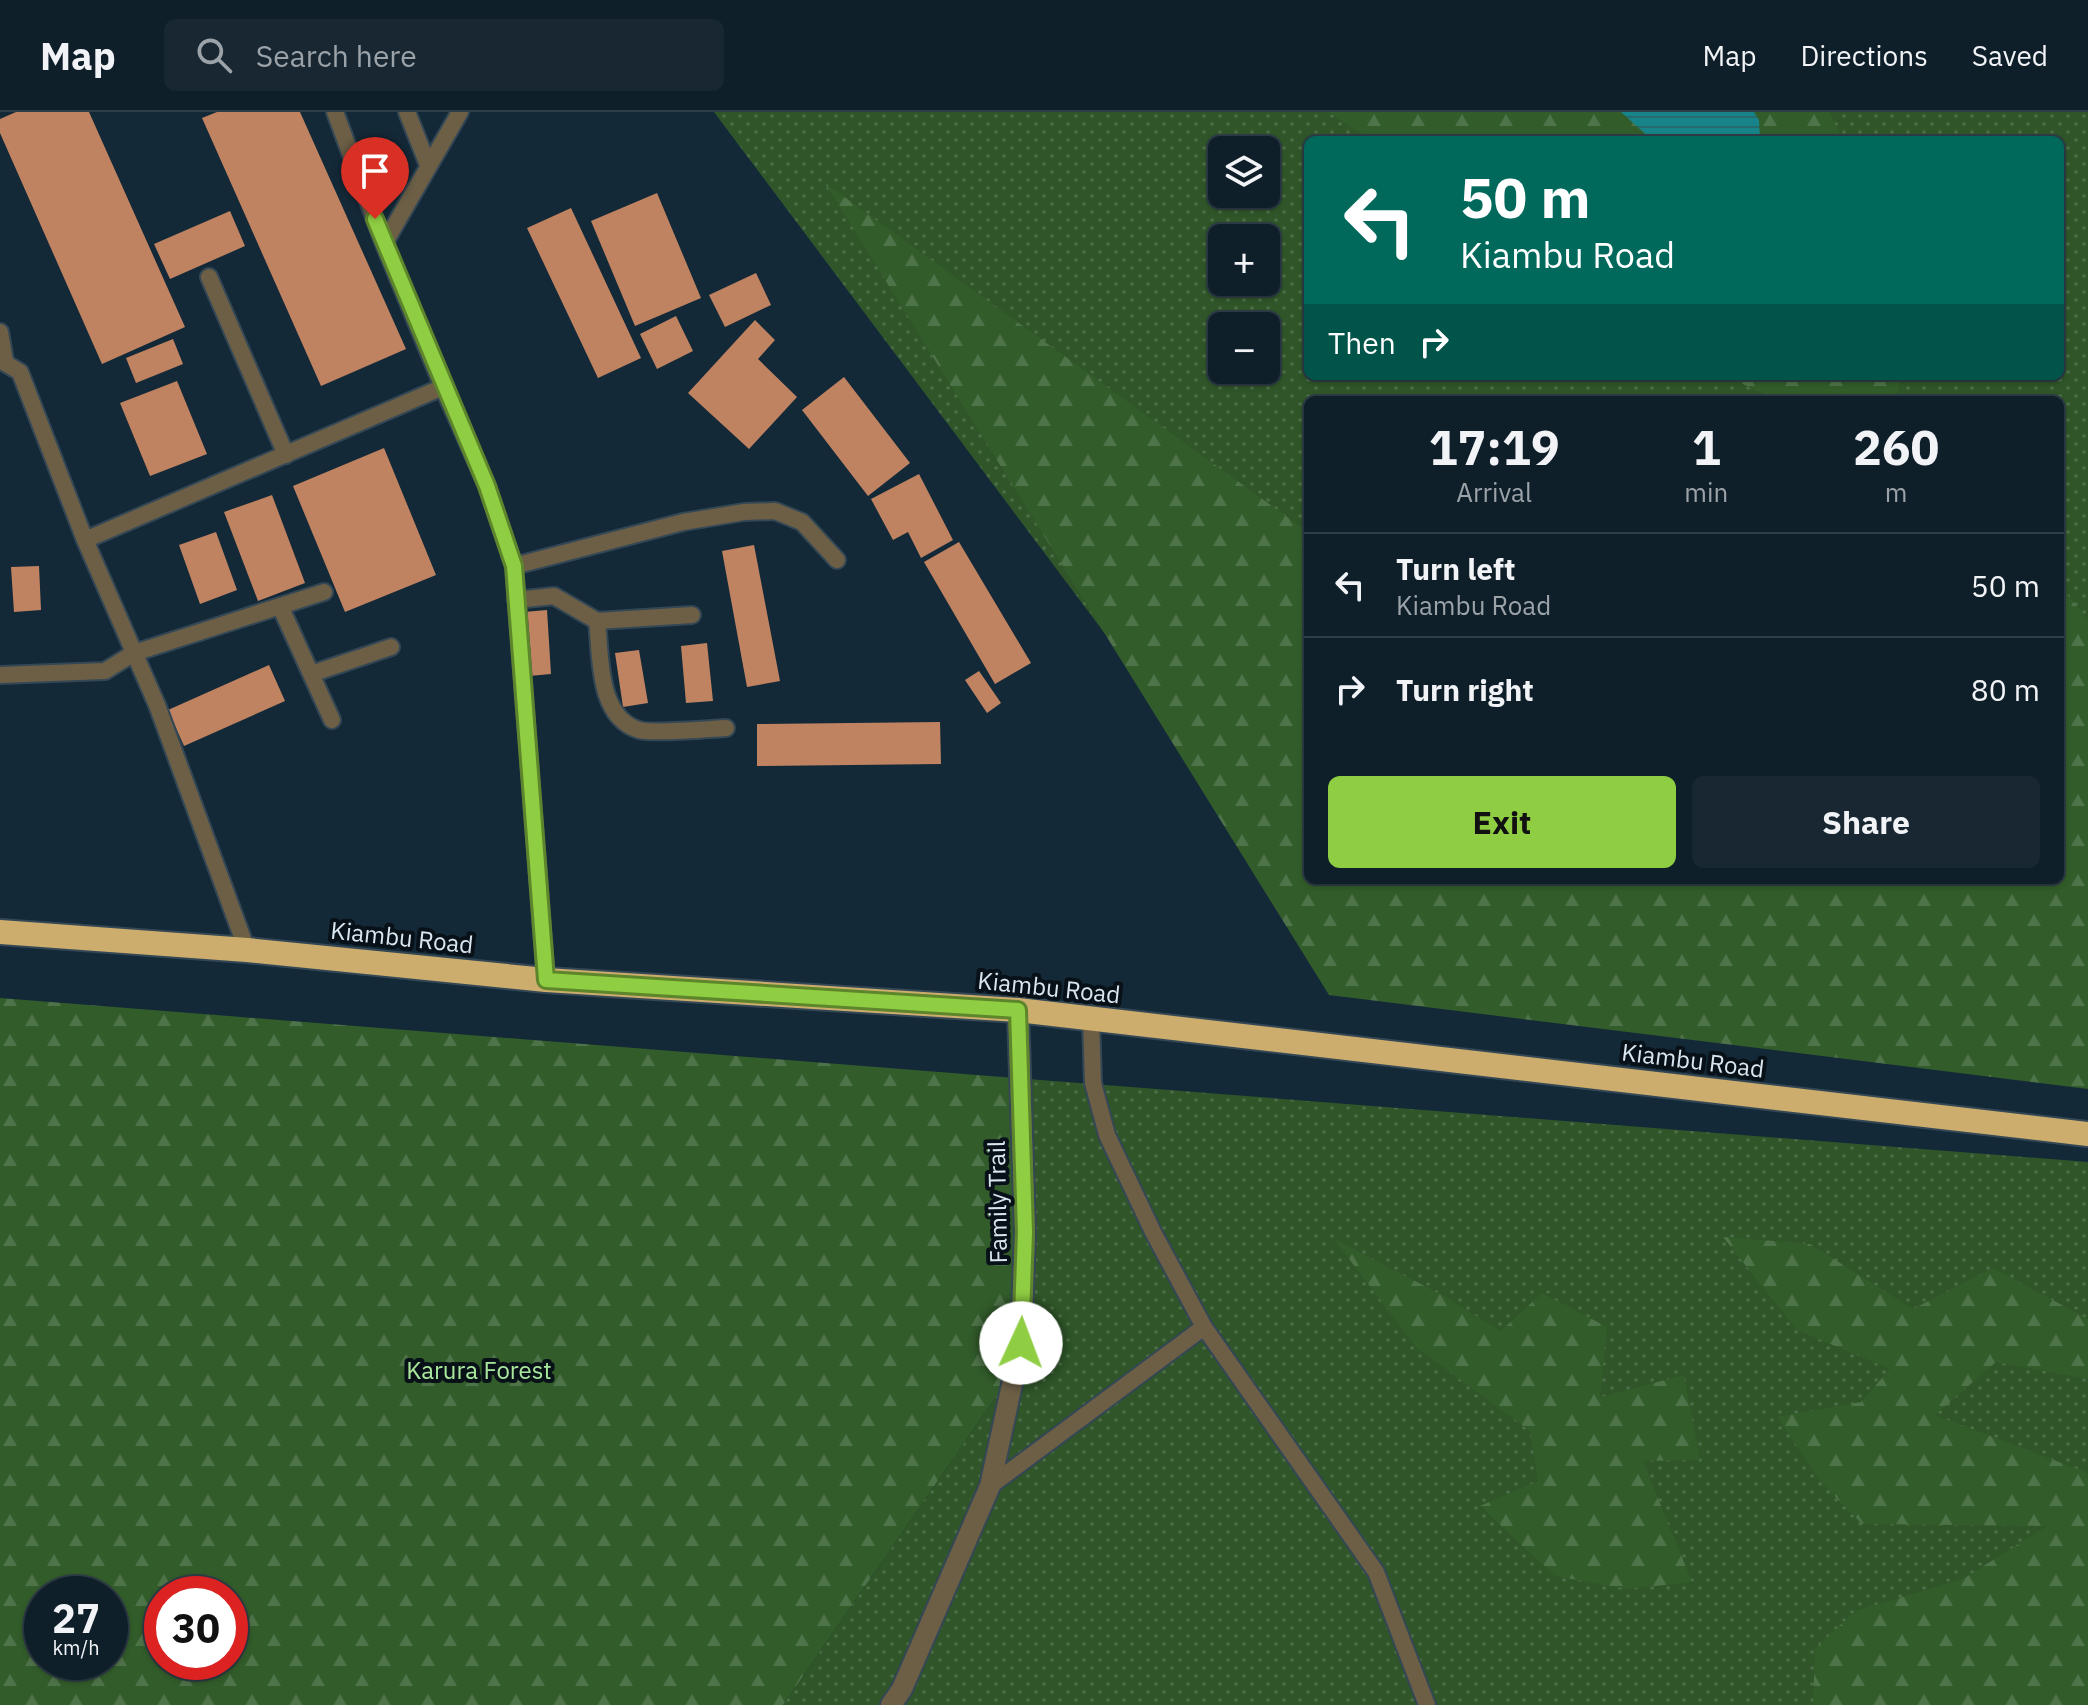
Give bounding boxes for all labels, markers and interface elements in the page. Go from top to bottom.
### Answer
search box [164,19,724,91]
text: Map [40,31,116,80]
icon: search [192,33,236,77]
text: Search here [256,36,417,75]
text: Map [1702,37,1756,74]
text: Directions [1800,37,1928,74]
text: Saved [1972,37,2048,74]
map controls [1208,136,1280,384]
button: layers [1208,136,1280,208]
pin [341,137,409,219]
icon: arrive [353,149,397,193]
text: 50 m [1460,161,1590,233]
icon: left [1328,168,1432,272]
button: + [1208,224,1280,296]
text: Kiambu Road [1460,231,1675,278]
button: − [1208,312,1280,384]
icon: right [1412,320,1456,364]
text: Then [1328,323,1396,362]
text: 17:19 [1429,416,1560,478]
text: 1 [1692,416,1721,478]
text: 260 [1853,416,1939,478]
text: Arrival [1456,475,1532,509]
text: min [1684,475,1728,509]
text: m [1885,475,1907,509]
text: Turn left [1396,549,1515,588]
icon: left [1328,563,1372,607]
text: 50 m [1971,566,2040,605]
text: Kiambu Road [1396,588,1551,622]
icon: right [1328,667,1372,711]
text: Turn right [1396,670,1534,709]
text: 80 m [1971,670,2040,709]
button: Exit [1328,776,1676,868]
button: Share [1692,776,2040,868]
street label: Kiambu Road [329,914,475,960]
street label: Kiambu Road [976,964,1122,1010]
street label: Kiambu Road [1620,1035,1766,1085]
street label: Family Trail [980,1140,1014,1264]
position arrow [979,1301,1063,1385]
park label: Karura Forest [406,1354,552,1386]
speed limit sign: 30 [144,1576,248,1680]
text: 27 [52,1592,100,1644]
text: km/h [52,1634,100,1661]

